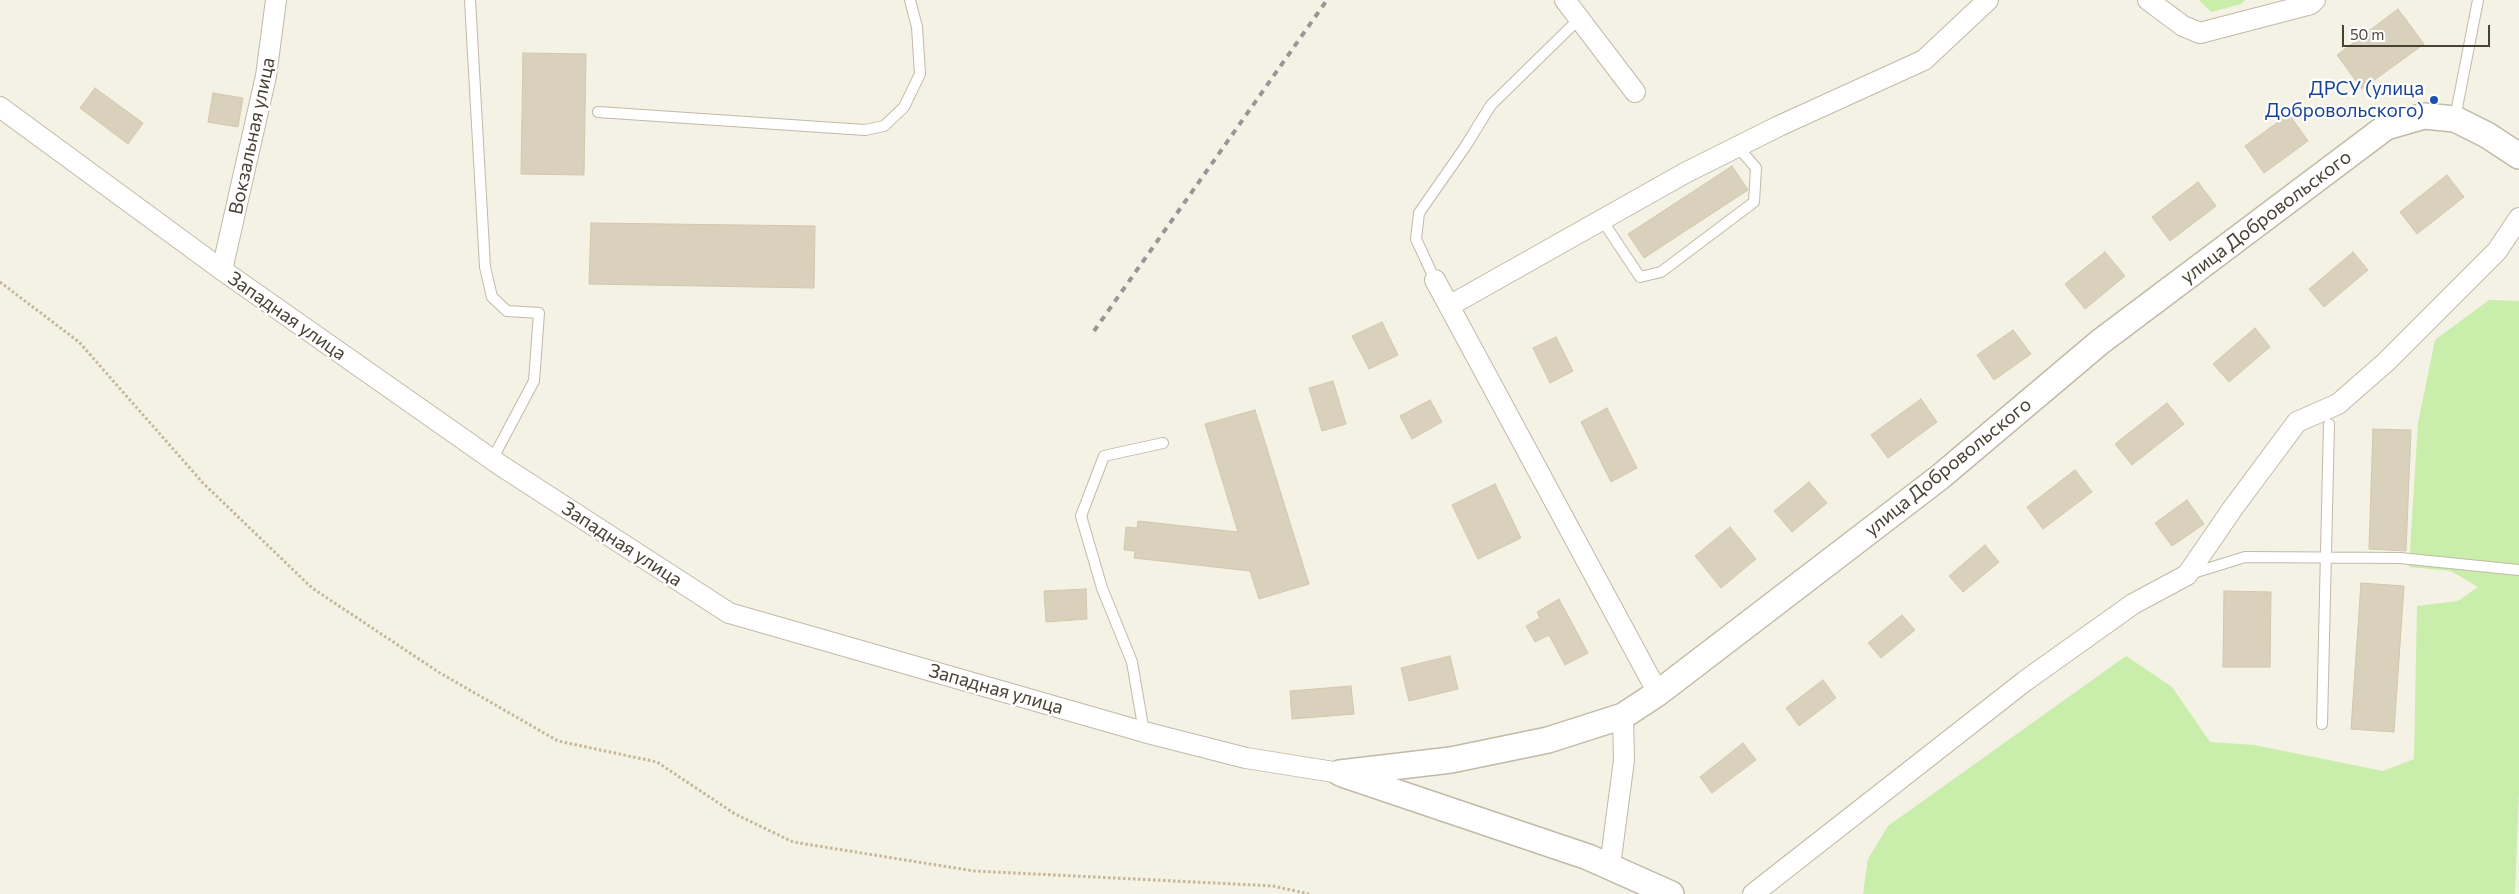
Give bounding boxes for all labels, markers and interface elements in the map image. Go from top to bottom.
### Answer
scale bar [2344,15,2492,47]
text: 50 m [2350,25,2384,43]
street label: Вокзальная улица [224,55,280,217]
place label: ДРСУ (улица Добровольского) [2265,78,2424,122]
marker: ДРСУ (улица Добровольского) [2428,94,2440,106]
street label: улица Добровольского [2176,145,2356,289]
street label: Западная улица [224,267,350,365]
street label: улица Добровольского [1860,393,2036,541]
street label: Западная улица [558,497,686,591]
street label: Западная улица [926,659,1066,719]

